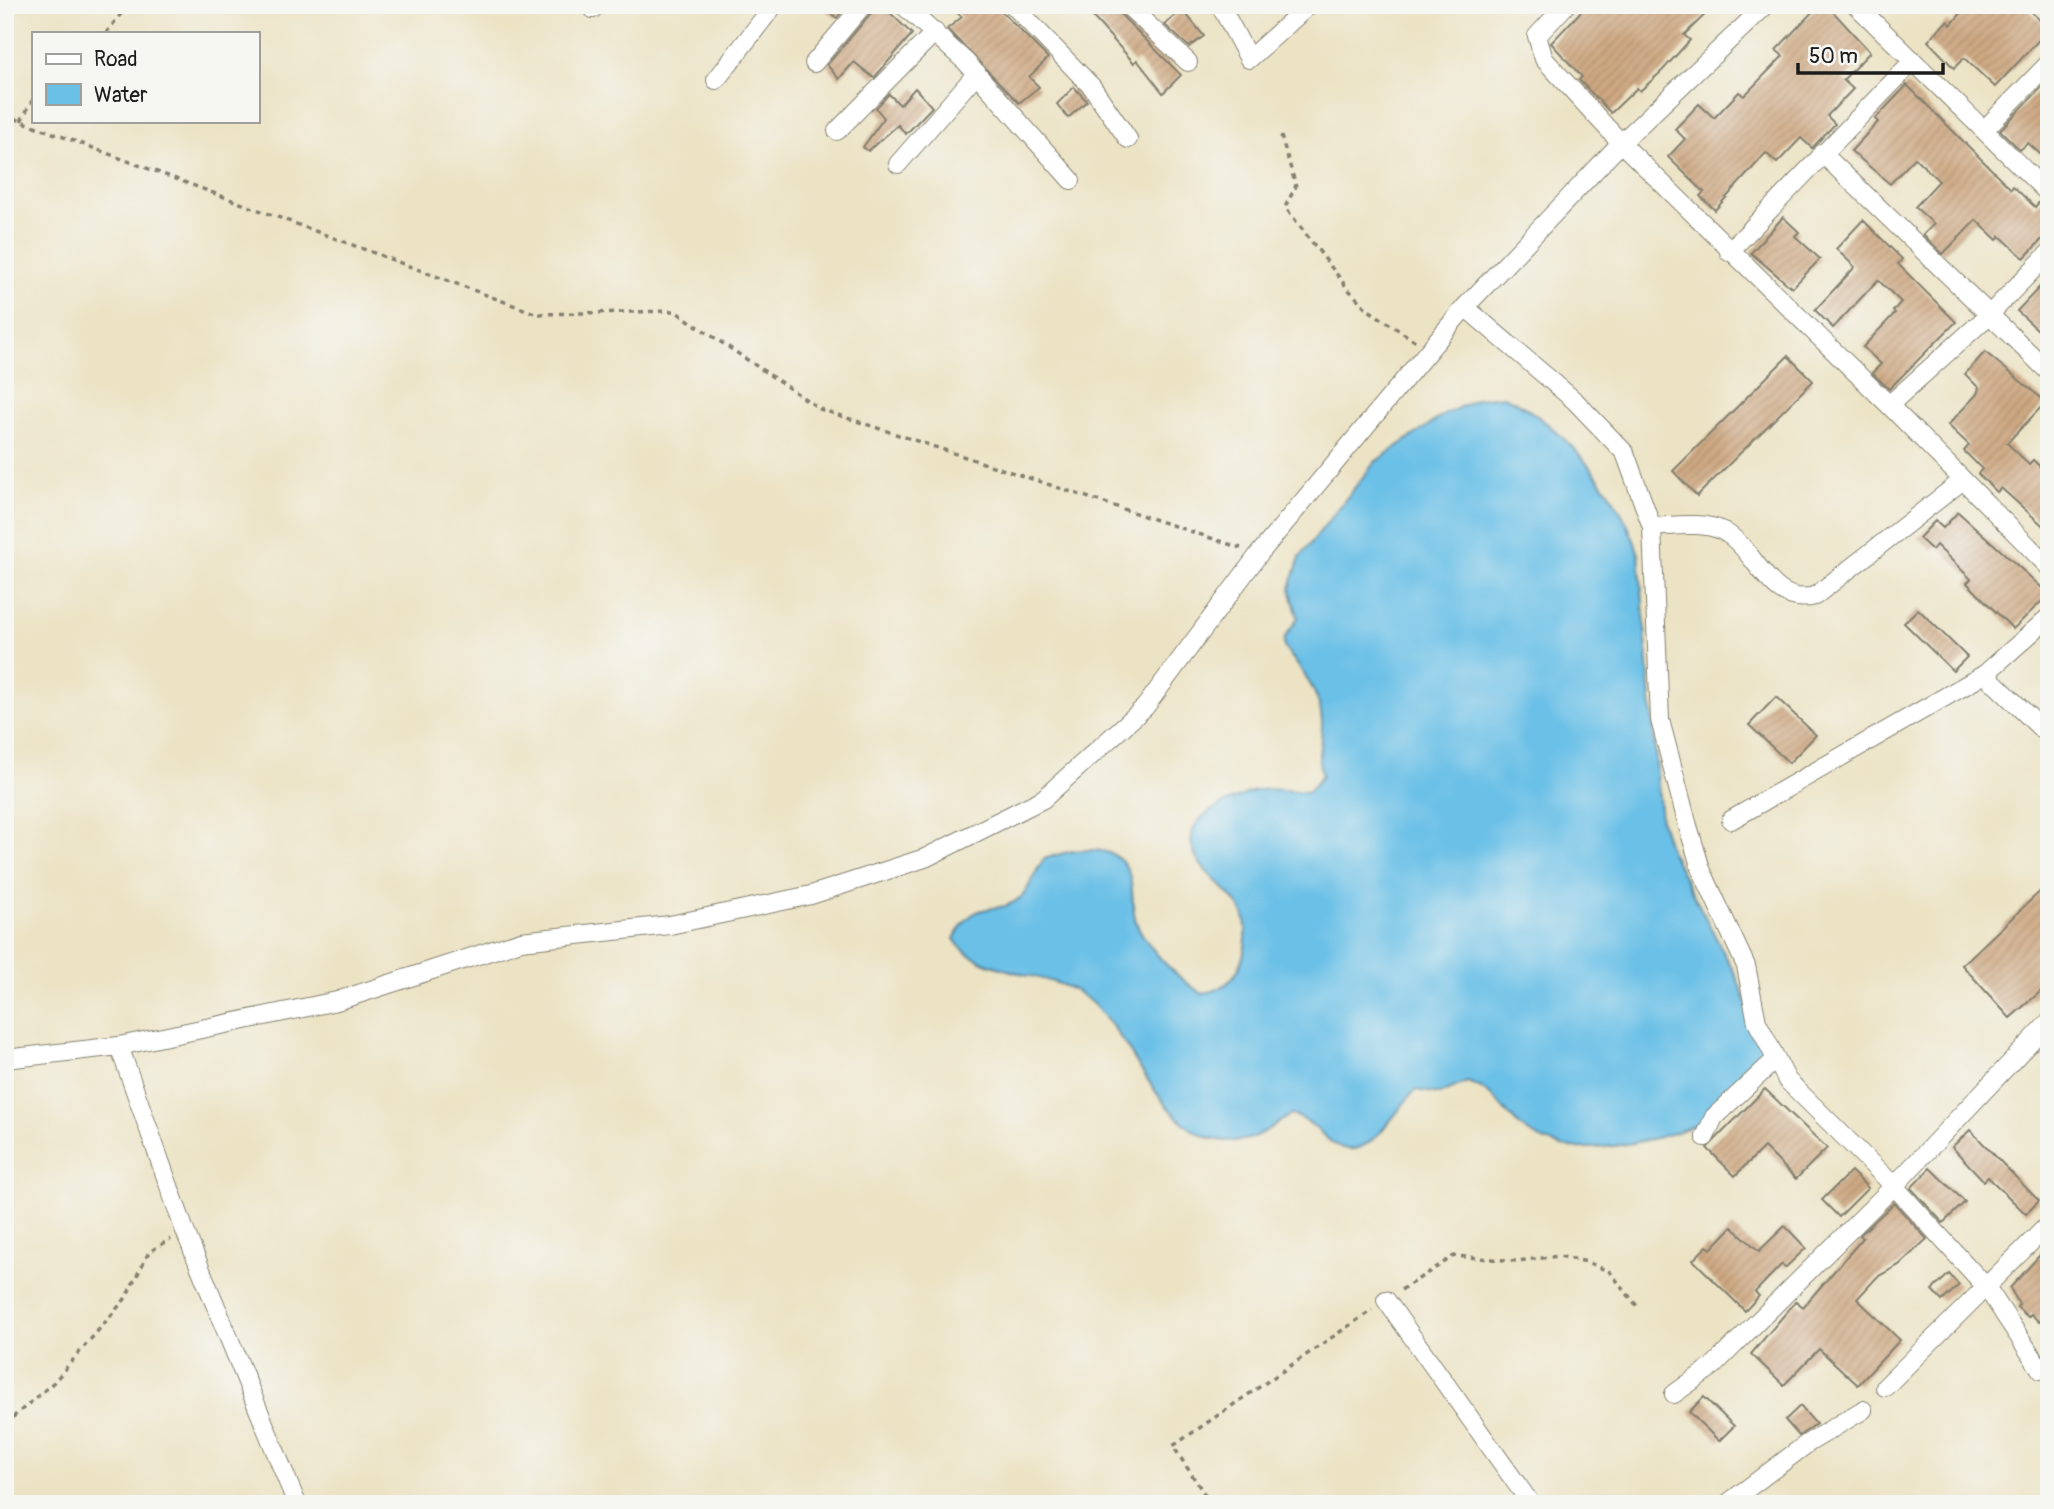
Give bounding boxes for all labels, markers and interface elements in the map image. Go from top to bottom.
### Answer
legend [32,32,259,122]
scale bar [1798,32,1944,76]
text: 50 m [1809,43,1858,70]
text: Road [94,46,138,73]
text: Water [94,82,148,109]

